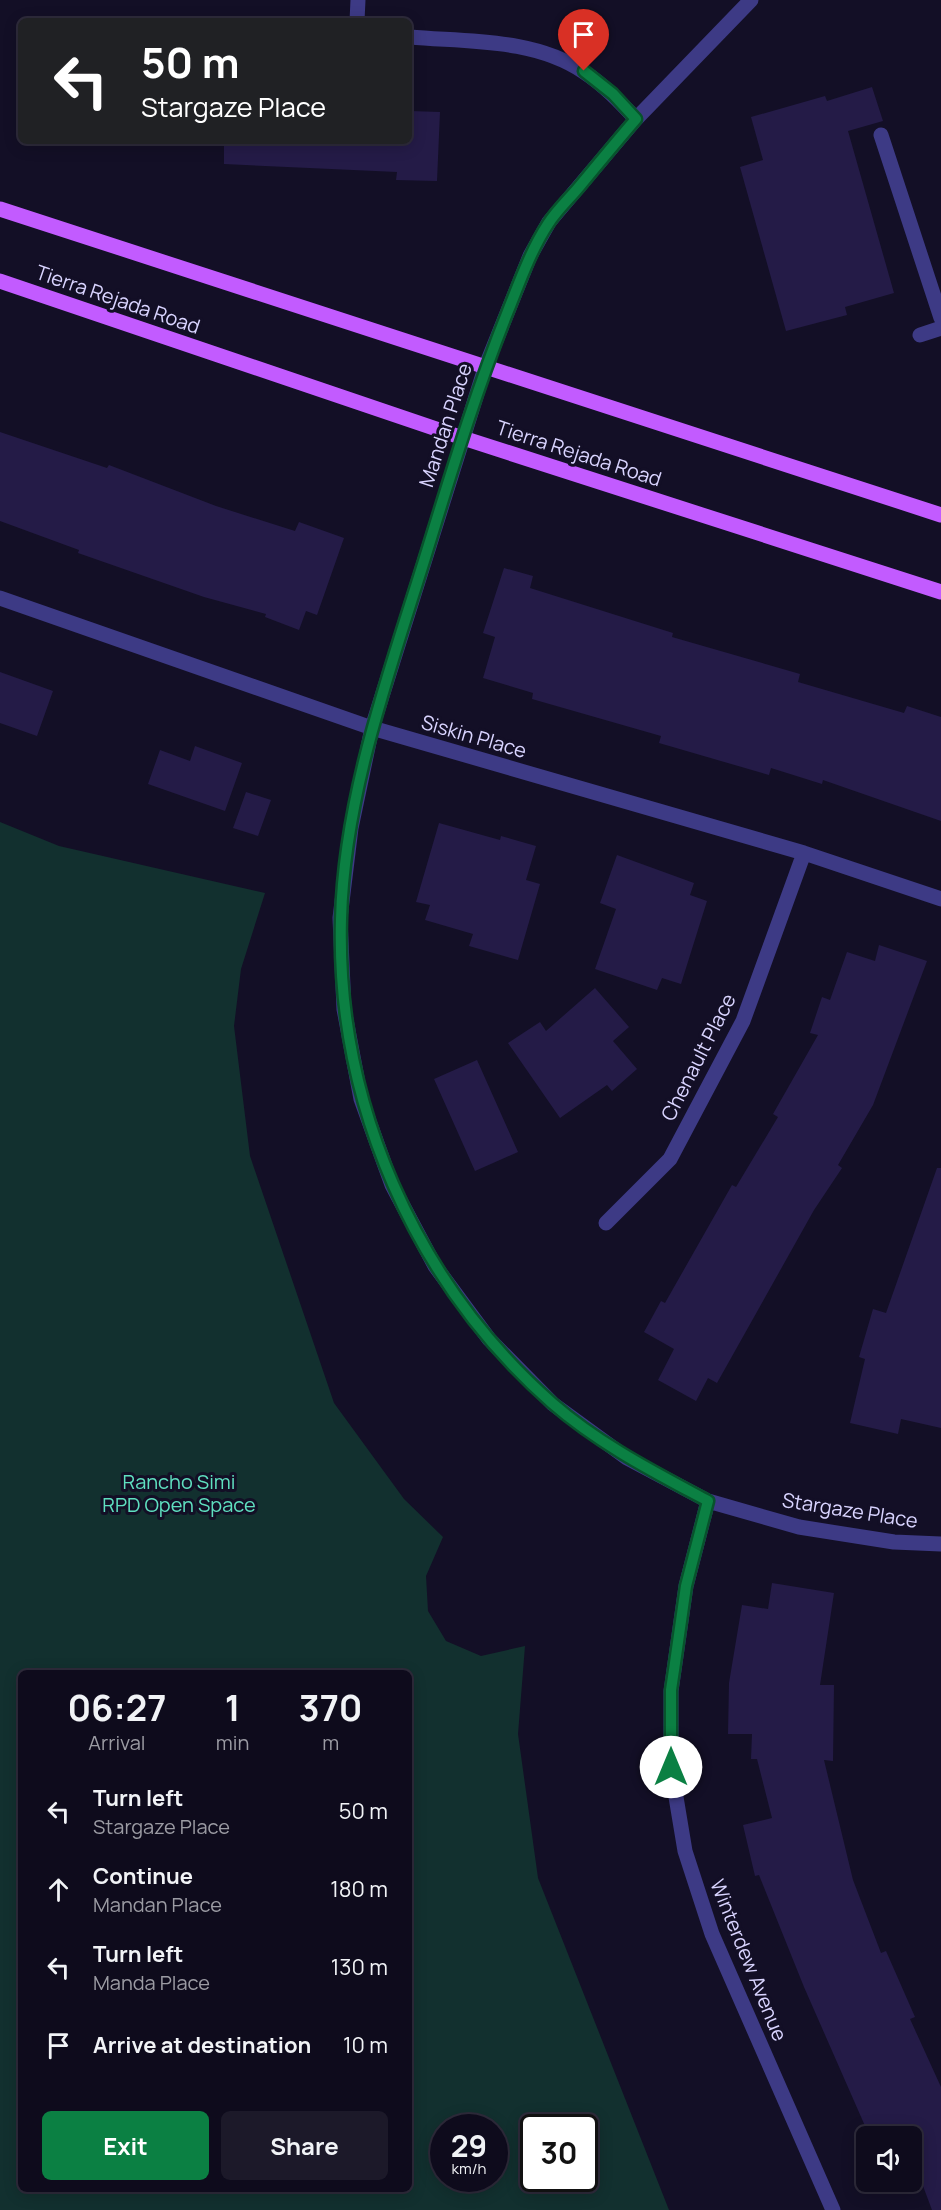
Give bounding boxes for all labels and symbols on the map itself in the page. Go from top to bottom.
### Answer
pin [558,9,609,71]
street label: Tierra Rejada Road [32,258,204,340]
street label: Mandan Place [412,360,478,490]
street label: Tierra Rejada Road [493,414,665,492]
street label: Siskin Place [418,708,530,764]
street label: Chenault Place [654,989,742,1125]
park label: Rancho Simi RPD Open Space [102,1468,256,1518]
street label: Stargaze Place [780,1486,920,1534]
position arrow [639,1735,703,1799]
street label: Winterdew Avenue [704,1875,794,2045]
speed limit sign: 30 [520,2114,598,2192]

